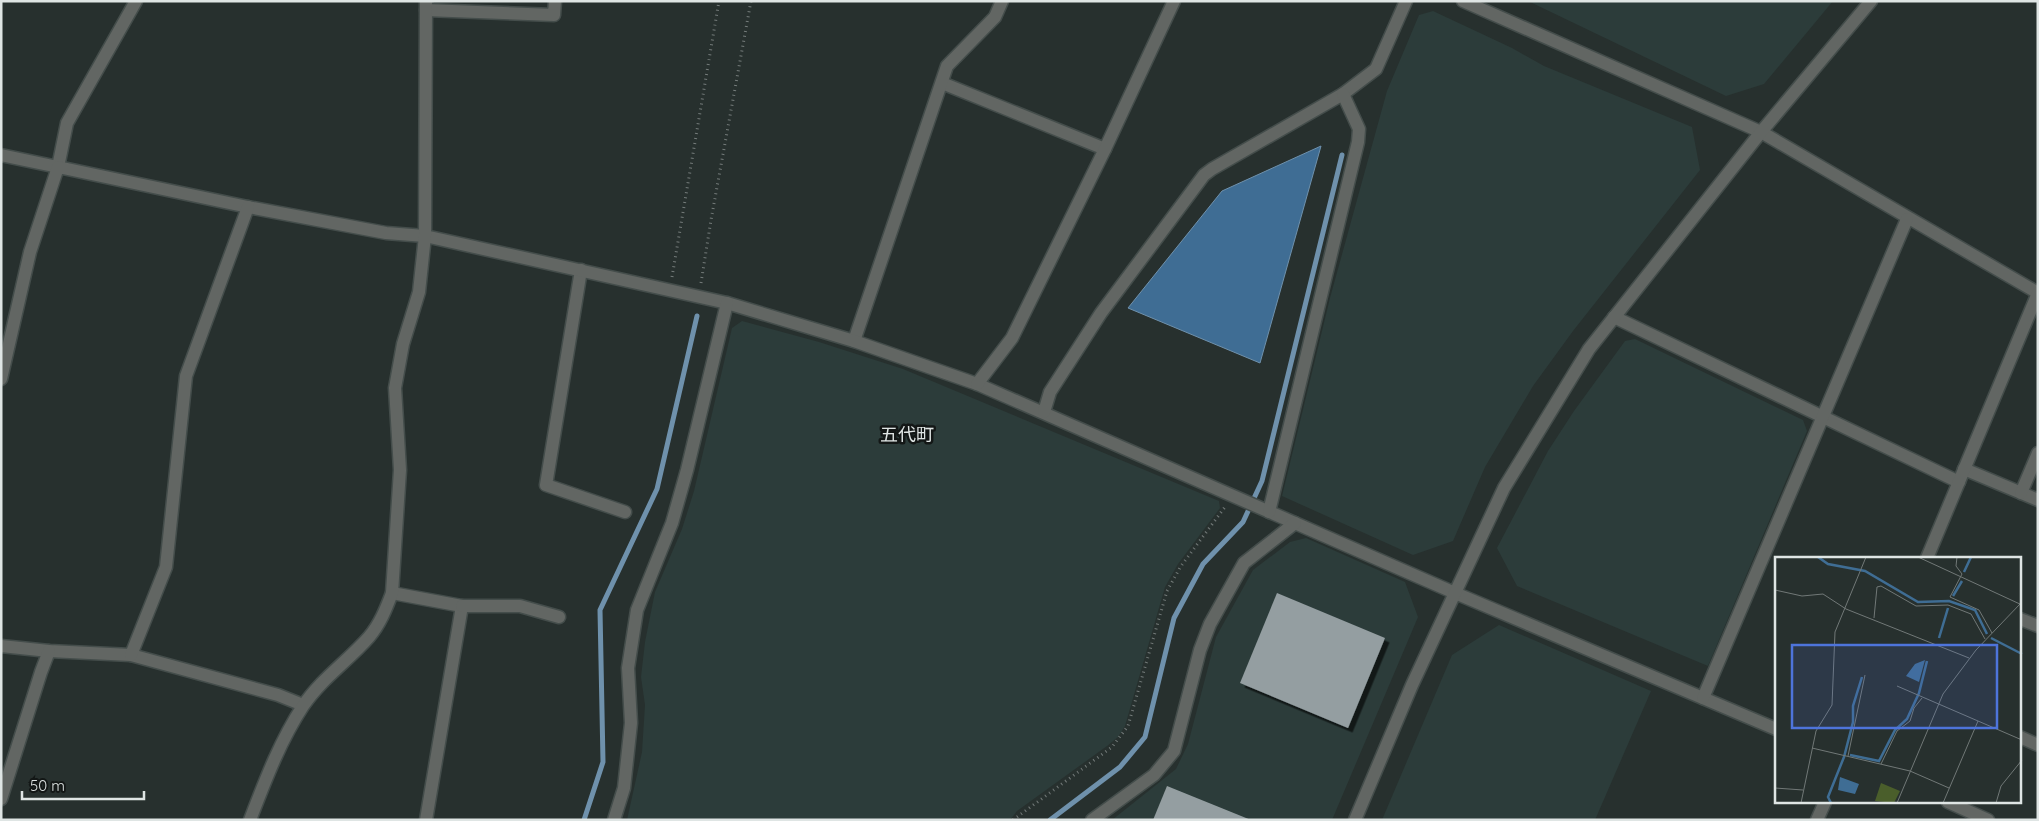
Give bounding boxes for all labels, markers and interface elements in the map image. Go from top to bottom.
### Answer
district label: 五代町 [880,423,934,446]
inset map [1775,557,2022,804]
scale bar [22,768,145,800]
text: 50 m [30,776,65,795]

